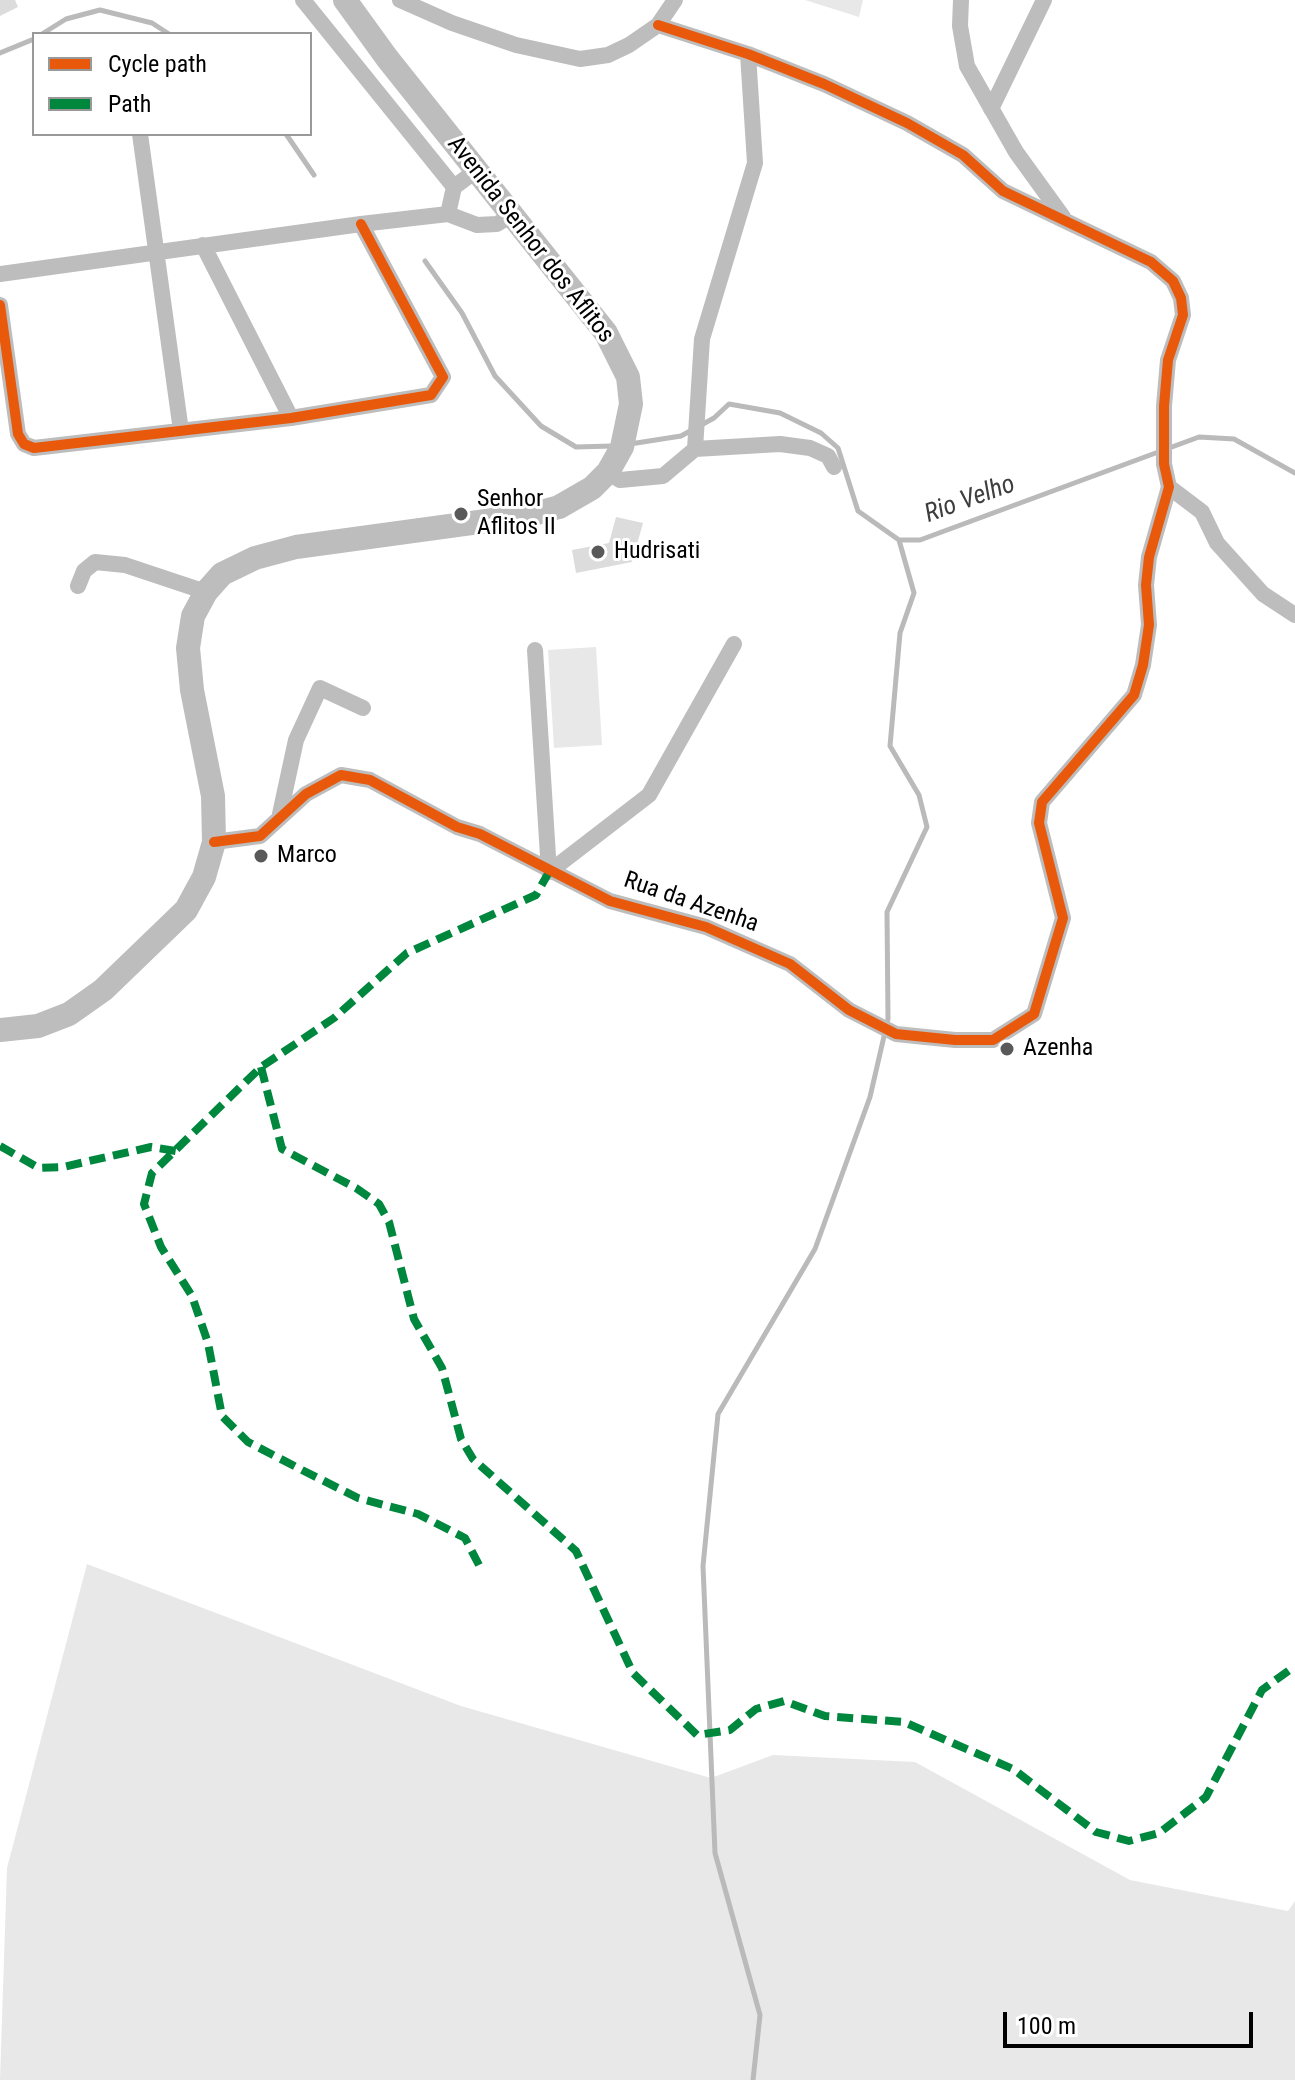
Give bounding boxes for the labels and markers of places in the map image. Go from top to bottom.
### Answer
place label: Senhor Aflitos II [477,486,556,542]
marker: Senhor Aflitos II [452,505,470,523]
place label: Hudrisati [614,538,700,566]
marker: Hudrisati [589,543,607,561]
place label: Marco [277,842,337,870]
marker: Marco [252,847,270,865]
place label: Azenha [1023,1035,1093,1063]
marker: Azenha [998,1040,1016,1058]

